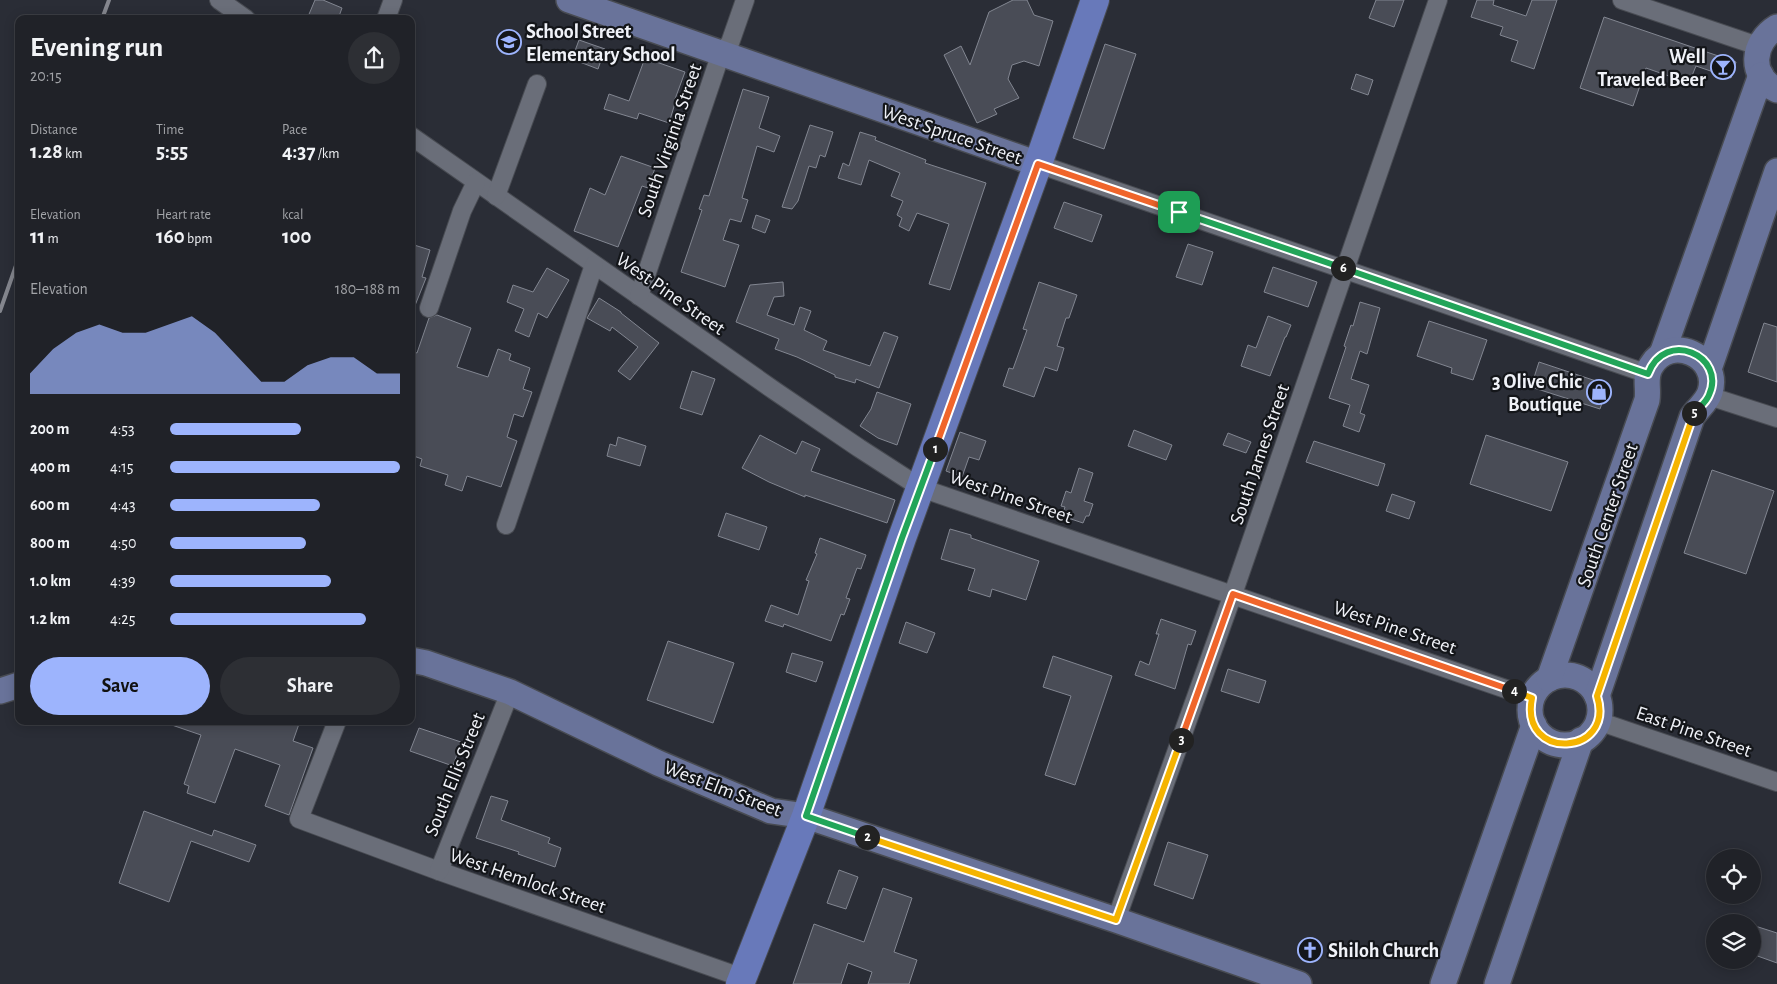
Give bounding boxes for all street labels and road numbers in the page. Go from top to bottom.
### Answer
street label: South Virginia Street [634,60,706,220]
street label: West Spruce Street [879,102,1025,168]
street label: West Pine Street [612,249,729,339]
street label: South James Street [1227,381,1294,527]
street label: South Center Street [1574,440,1642,590]
street label: West Pine Street [947,467,1075,528]
street label: West Pine Street [1331,598,1459,659]
street label: East Pine Street [1633,703,1755,761]
street label: South Ellis Street [421,709,489,839]
street label: West Elm Street [661,757,785,821]
street label: West Hemlock Street [447,845,609,917]

